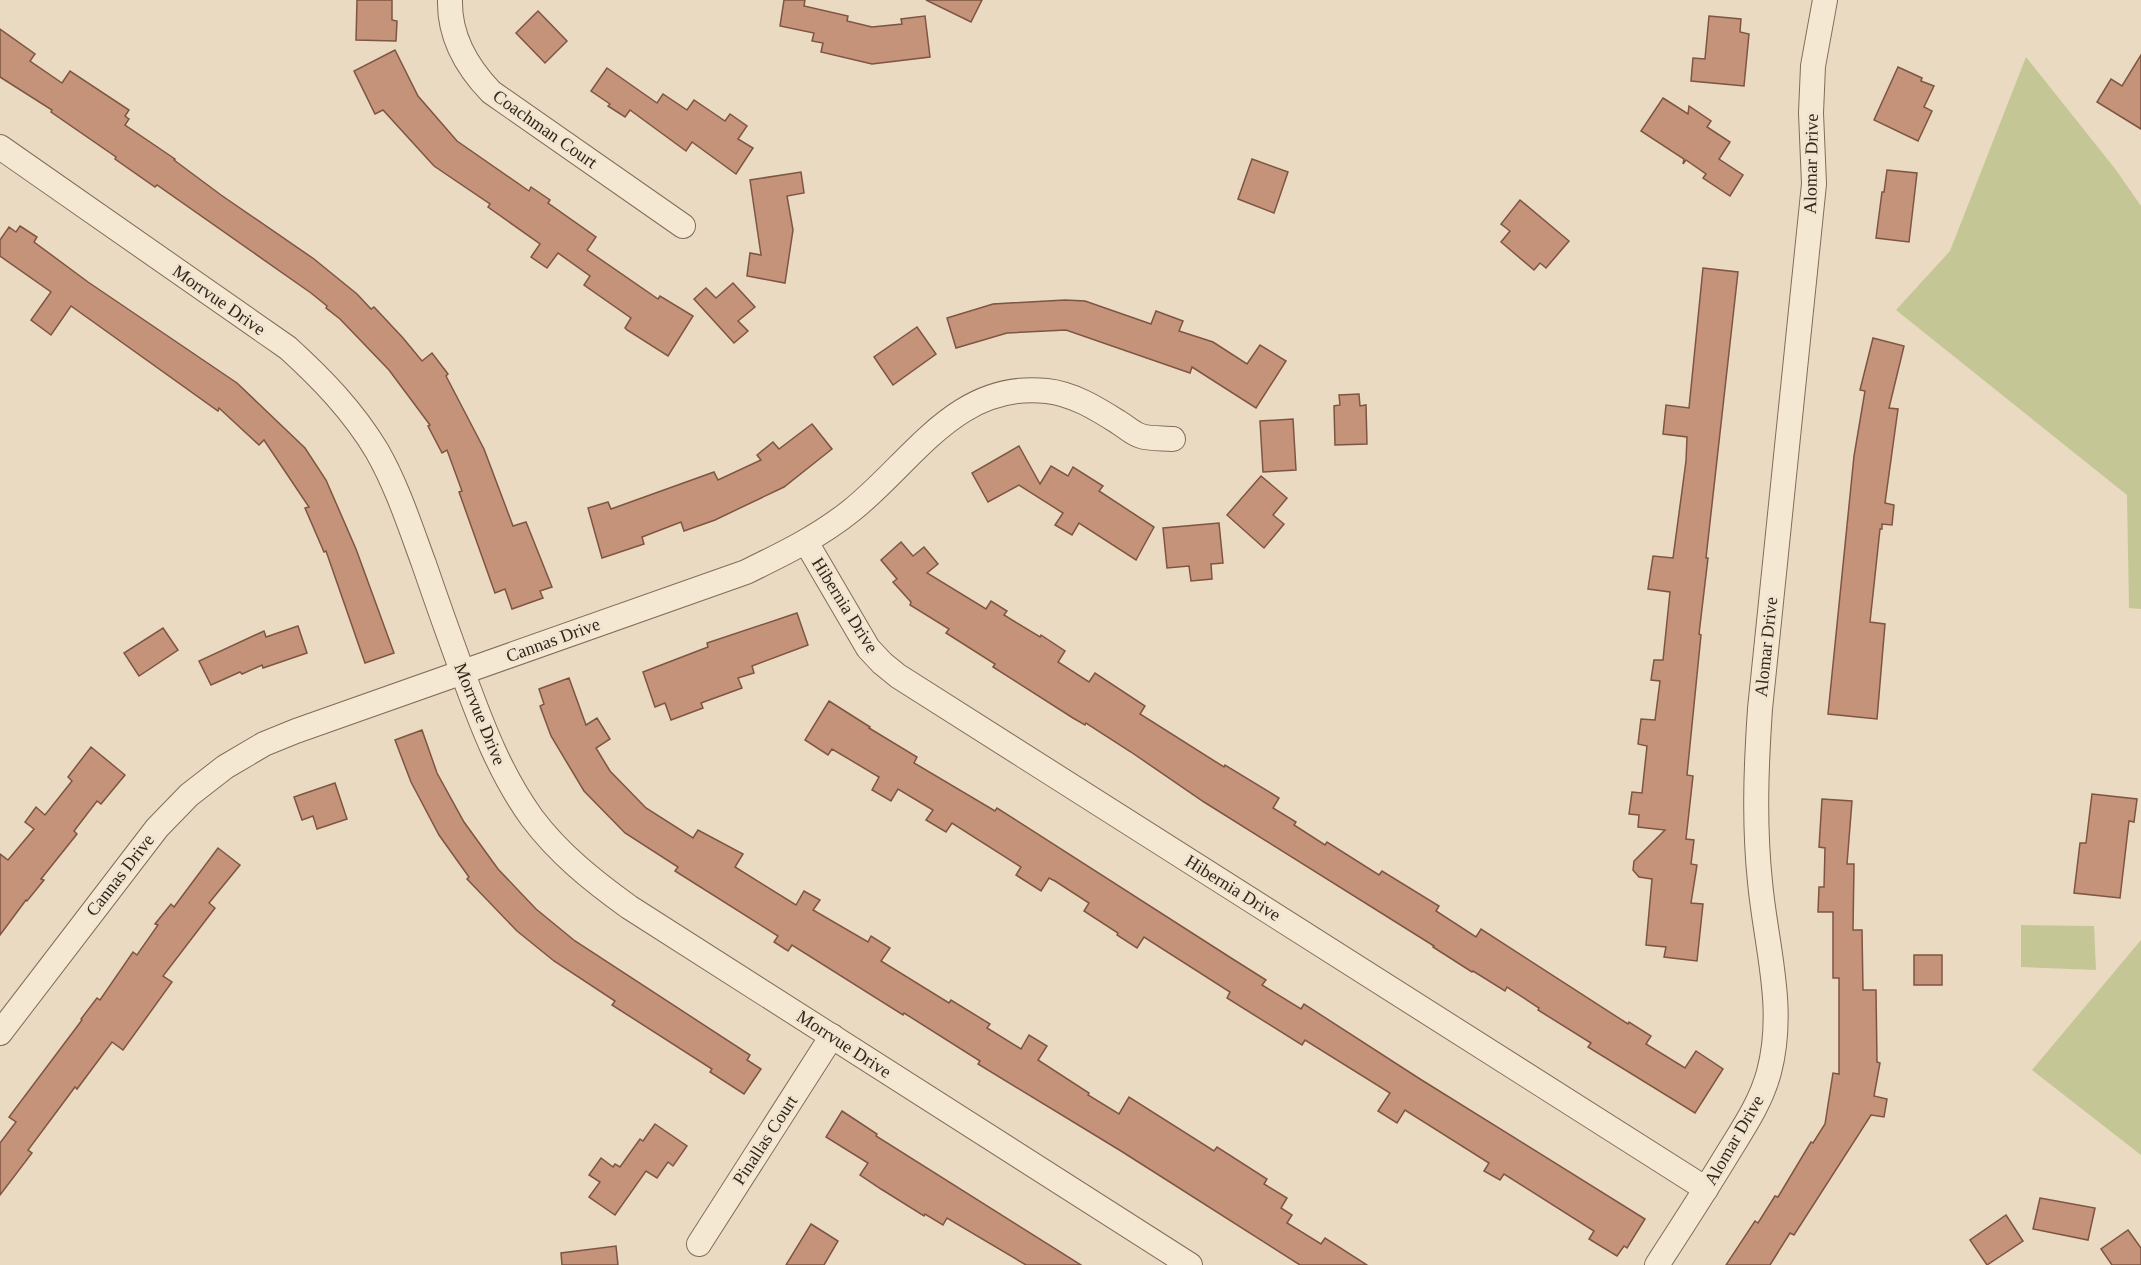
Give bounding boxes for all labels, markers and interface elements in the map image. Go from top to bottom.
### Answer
street label: Coachman Court [489,86,601,172]
street label: Alomar Drive [1800,114,1822,214]
street label: Morrvue Drive [169,261,269,339]
street label: Hibernia Drive [808,554,882,656]
street label: Alomar Drive [1751,596,1781,698]
street label: Cannas Drive [503,614,603,666]
street label: Morrvue Drive [450,660,510,768]
street label: Cannas Drive [82,830,158,920]
street label: Hibernia Drive [1182,851,1284,925]
street label: Morrvue Drive [793,1006,895,1082]
street label: Alomar Drive [1700,1091,1768,1189]
street label: Pinallas Court [729,1092,801,1188]

